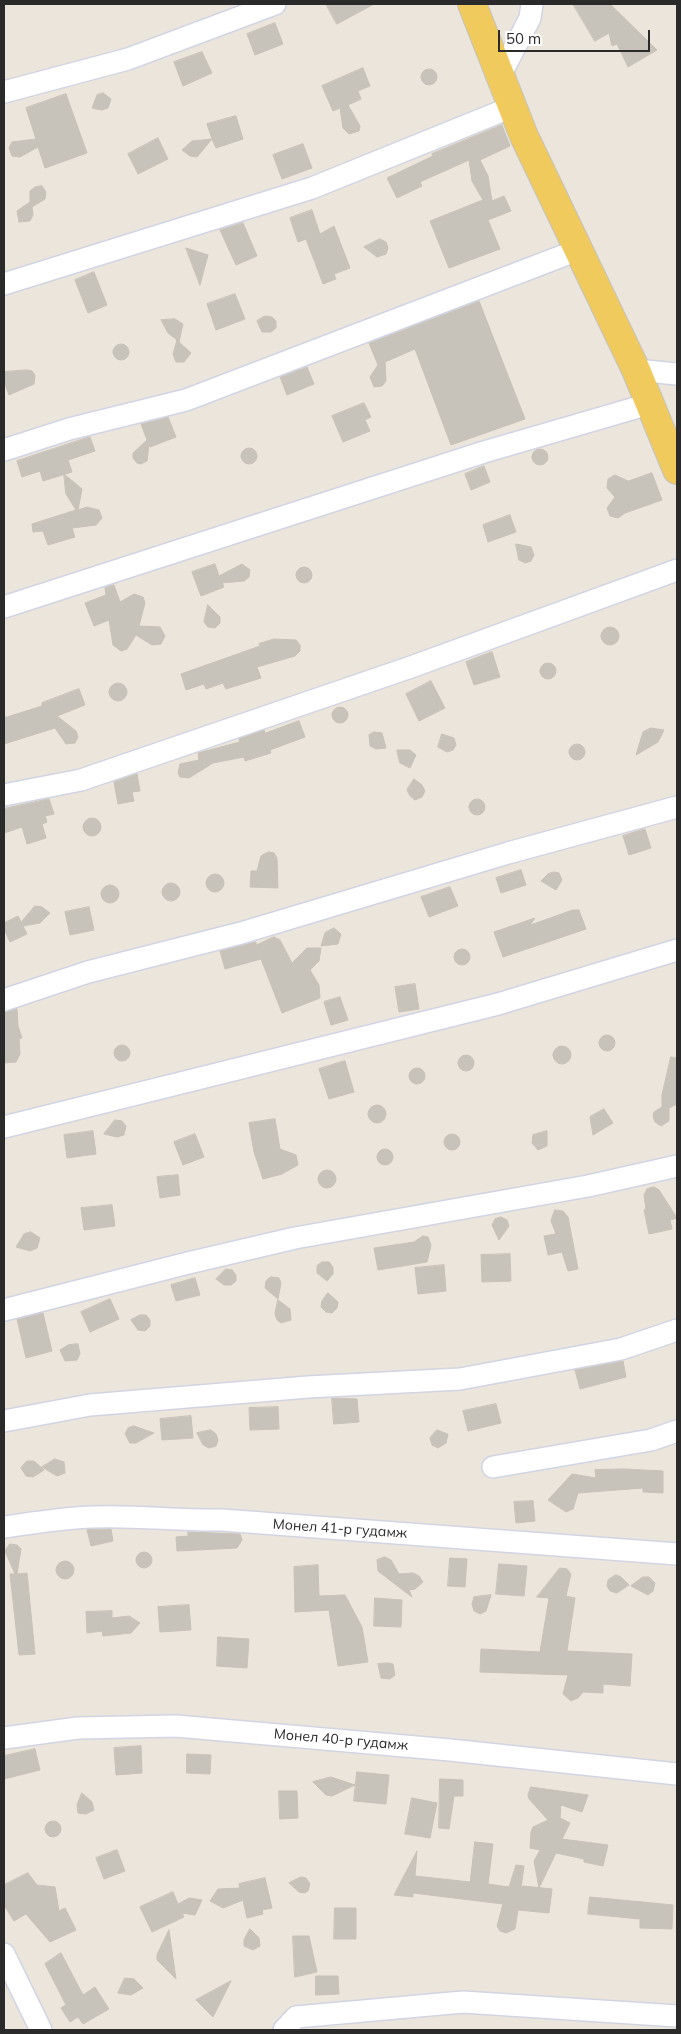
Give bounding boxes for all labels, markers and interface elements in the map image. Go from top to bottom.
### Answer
scale bar [501,20,654,52]
text: 50 m [506,29,541,48]
street label: Монел 41-р гудамж [272,1516,408,1542]
street label: Монел 40-р гудамж [273,1726,409,1754]

